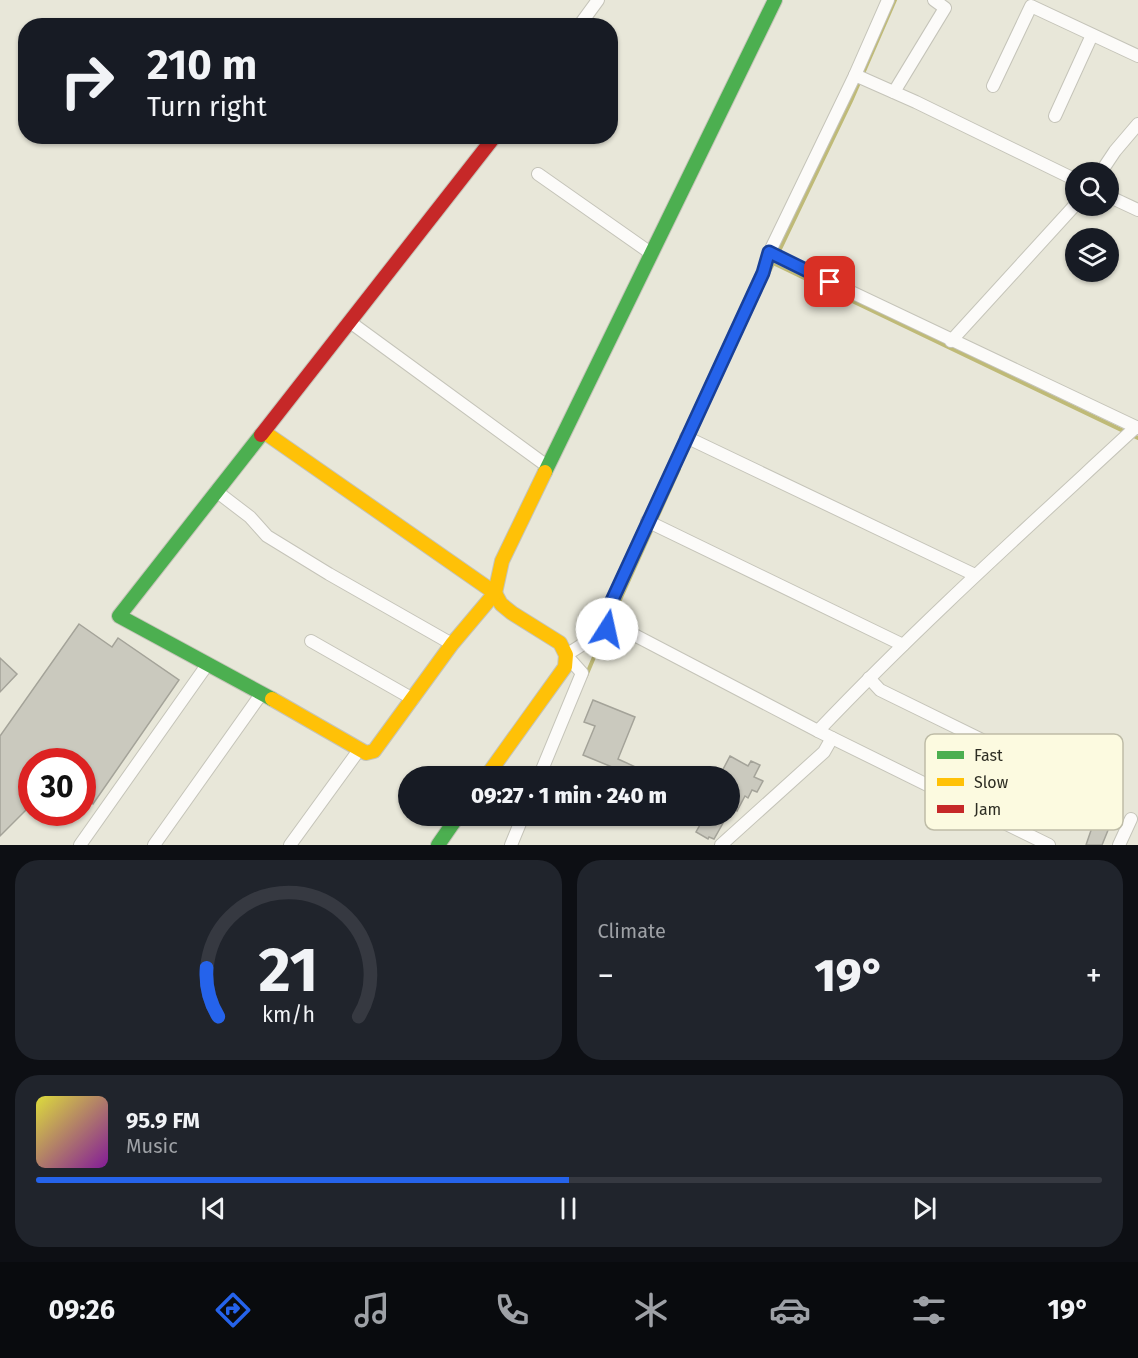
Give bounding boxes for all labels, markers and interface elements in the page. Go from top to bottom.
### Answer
text: 210 m [147,40,257,90]
icon: right [48,42,126,120]
text: Turn right [147,91,267,123]
map controls [1065,162,1119,282]
button: search [1065,162,1119,216]
button: layers [1065,228,1119,282]
pin [804,256,855,307]
icon: arrive [813,265,846,298]
position arrow [575,597,639,661]
legend [925,734,1123,830]
text: Fast [974,746,1003,765]
speed limit sign: 30 [18,748,96,826]
text: Slow [974,773,1009,792]
text: 09:27 · 1 min · 240 m [471,782,667,809]
text: Jam [974,800,1001,819]
text: Climate [598,919,666,943]
text: 21 [258,933,318,1008]
text: 19° [815,949,885,1003]
text: − [598,956,614,996]
text: + [1086,956,1102,996]
text: km/h [262,1002,315,1028]
text: 95.9 FM [126,1107,200,1134]
text: Music [126,1134,178,1158]
icon: previous [197,1192,230,1225]
icon: pause [552,1192,585,1225]
icon: next [908,1192,941,1225]
icon: directions [212,1289,254,1331]
icon: music [351,1289,393,1331]
icon: phone [491,1289,533,1331]
icon: climate [630,1289,672,1331]
icon: car [769,1289,811,1331]
icon: filters [908,1289,950,1331]
text: 09:26 [49,1294,115,1326]
text: 19° [1048,1294,1089,1326]

